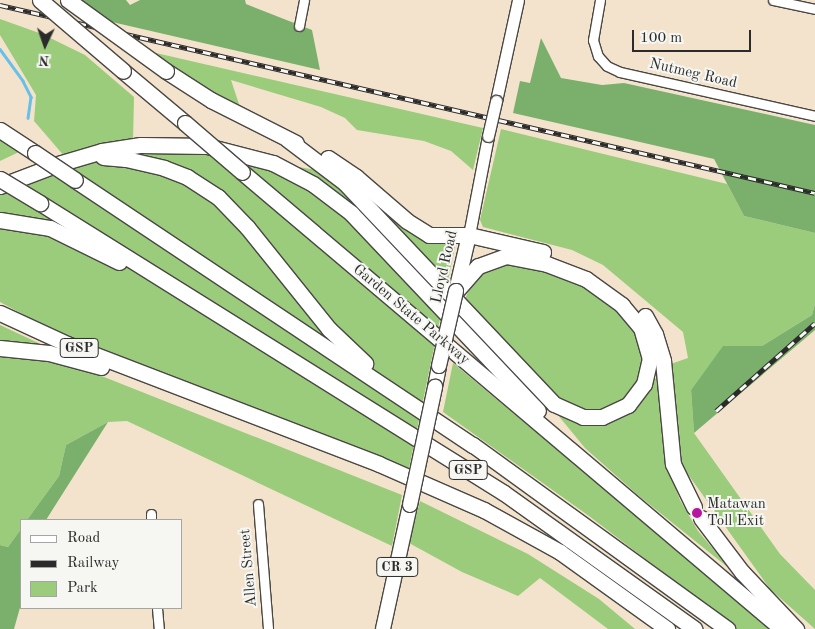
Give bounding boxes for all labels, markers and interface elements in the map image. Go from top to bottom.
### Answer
north arrow [20,20,70,70]
scale bar [635,20,754,52]
text: 100 m [640,31,682,46]
text: N [39,53,50,67]
street label: Nutmeg Road [647,55,739,93]
street label: Lloyd Road [428,229,462,305]
street label: Garden State Parkway [349,261,473,369]
road number: GSP [59,336,99,359]
road number: GSP [448,458,488,482]
place label: Matawan Toll Exit [707,495,766,530]
marker: Matawan Toll Exit [691,507,703,519]
legend [20,519,182,609]
street label: Allen Street [237,528,261,608]
text: Road [67,531,100,546]
text: Railway [67,556,120,571]
road number: CR 3 [376,556,418,578]
text: Park [67,581,98,596]

